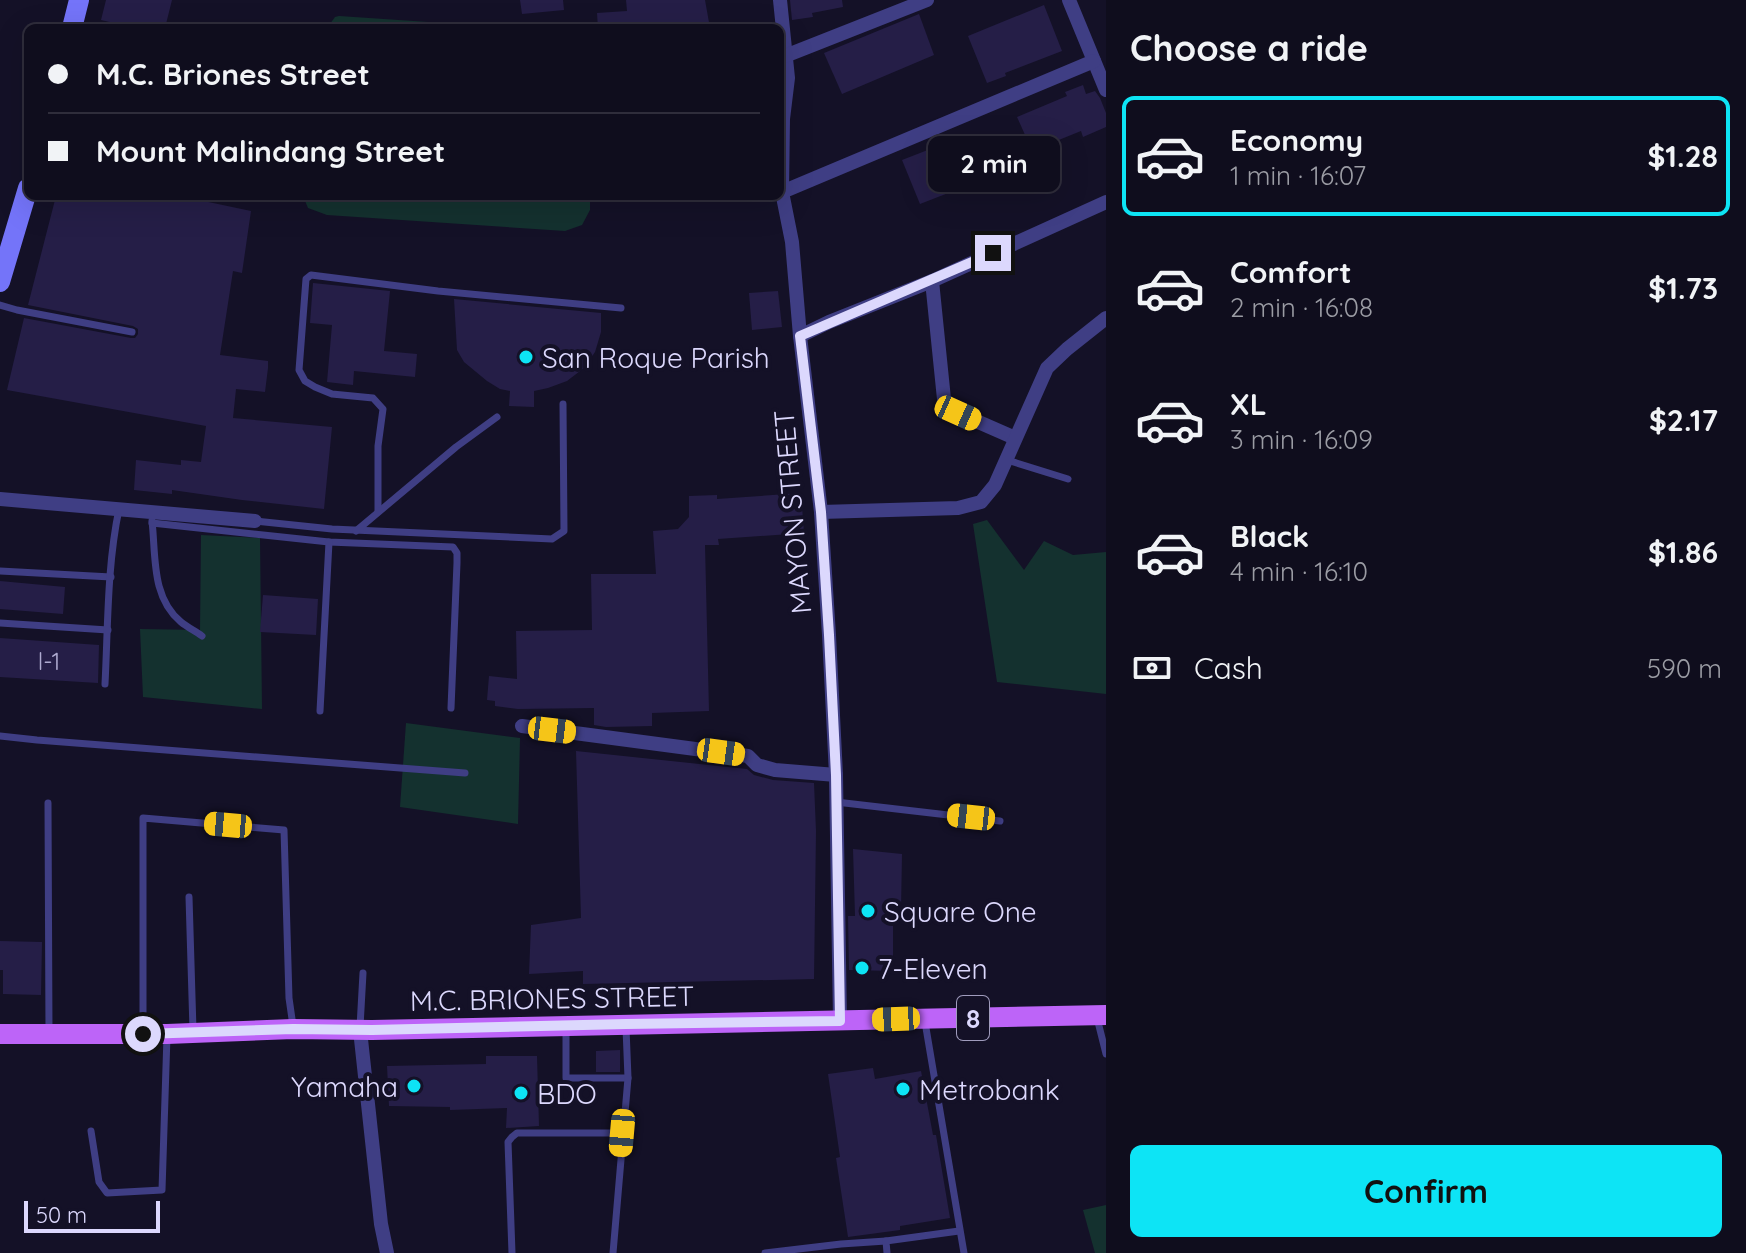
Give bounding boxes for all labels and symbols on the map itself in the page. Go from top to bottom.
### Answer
callout: 2 min [927,137,1059,193]
route end [975,235,1011,271]
place label: San Roque Parish [542,340,770,375]
marker: San Roque Parish [517,348,535,366]
car [931,392,985,434]
street label: MAYON STREET [766,409,818,615]
house number: l-1 [38,646,60,676]
car [527,715,577,745]
car [696,737,746,767]
car [946,803,996,831]
car [203,811,253,839]
place label: Square One [884,894,1037,929]
marker: Square One [859,902,877,920]
place label: 7-Eleven [878,951,988,986]
marker: 7-Eleven [853,959,871,977]
street label: M.C. BRIONES STREET [409,978,695,1018]
road number: 8 [957,996,989,1040]
car [872,1006,920,1032]
route start [125,1016,161,1052]
place label: Yamaha [291,1069,398,1104]
place label: Metrobank [919,1072,1060,1107]
place label: BDO [537,1076,597,1111]
marker: Yamaha [405,1077,423,1095]
marker: Metrobank [894,1080,912,1098]
marker: BDO [512,1084,530,1102]
car [608,1108,636,1158]
scale bar [24,1197,160,1233]

